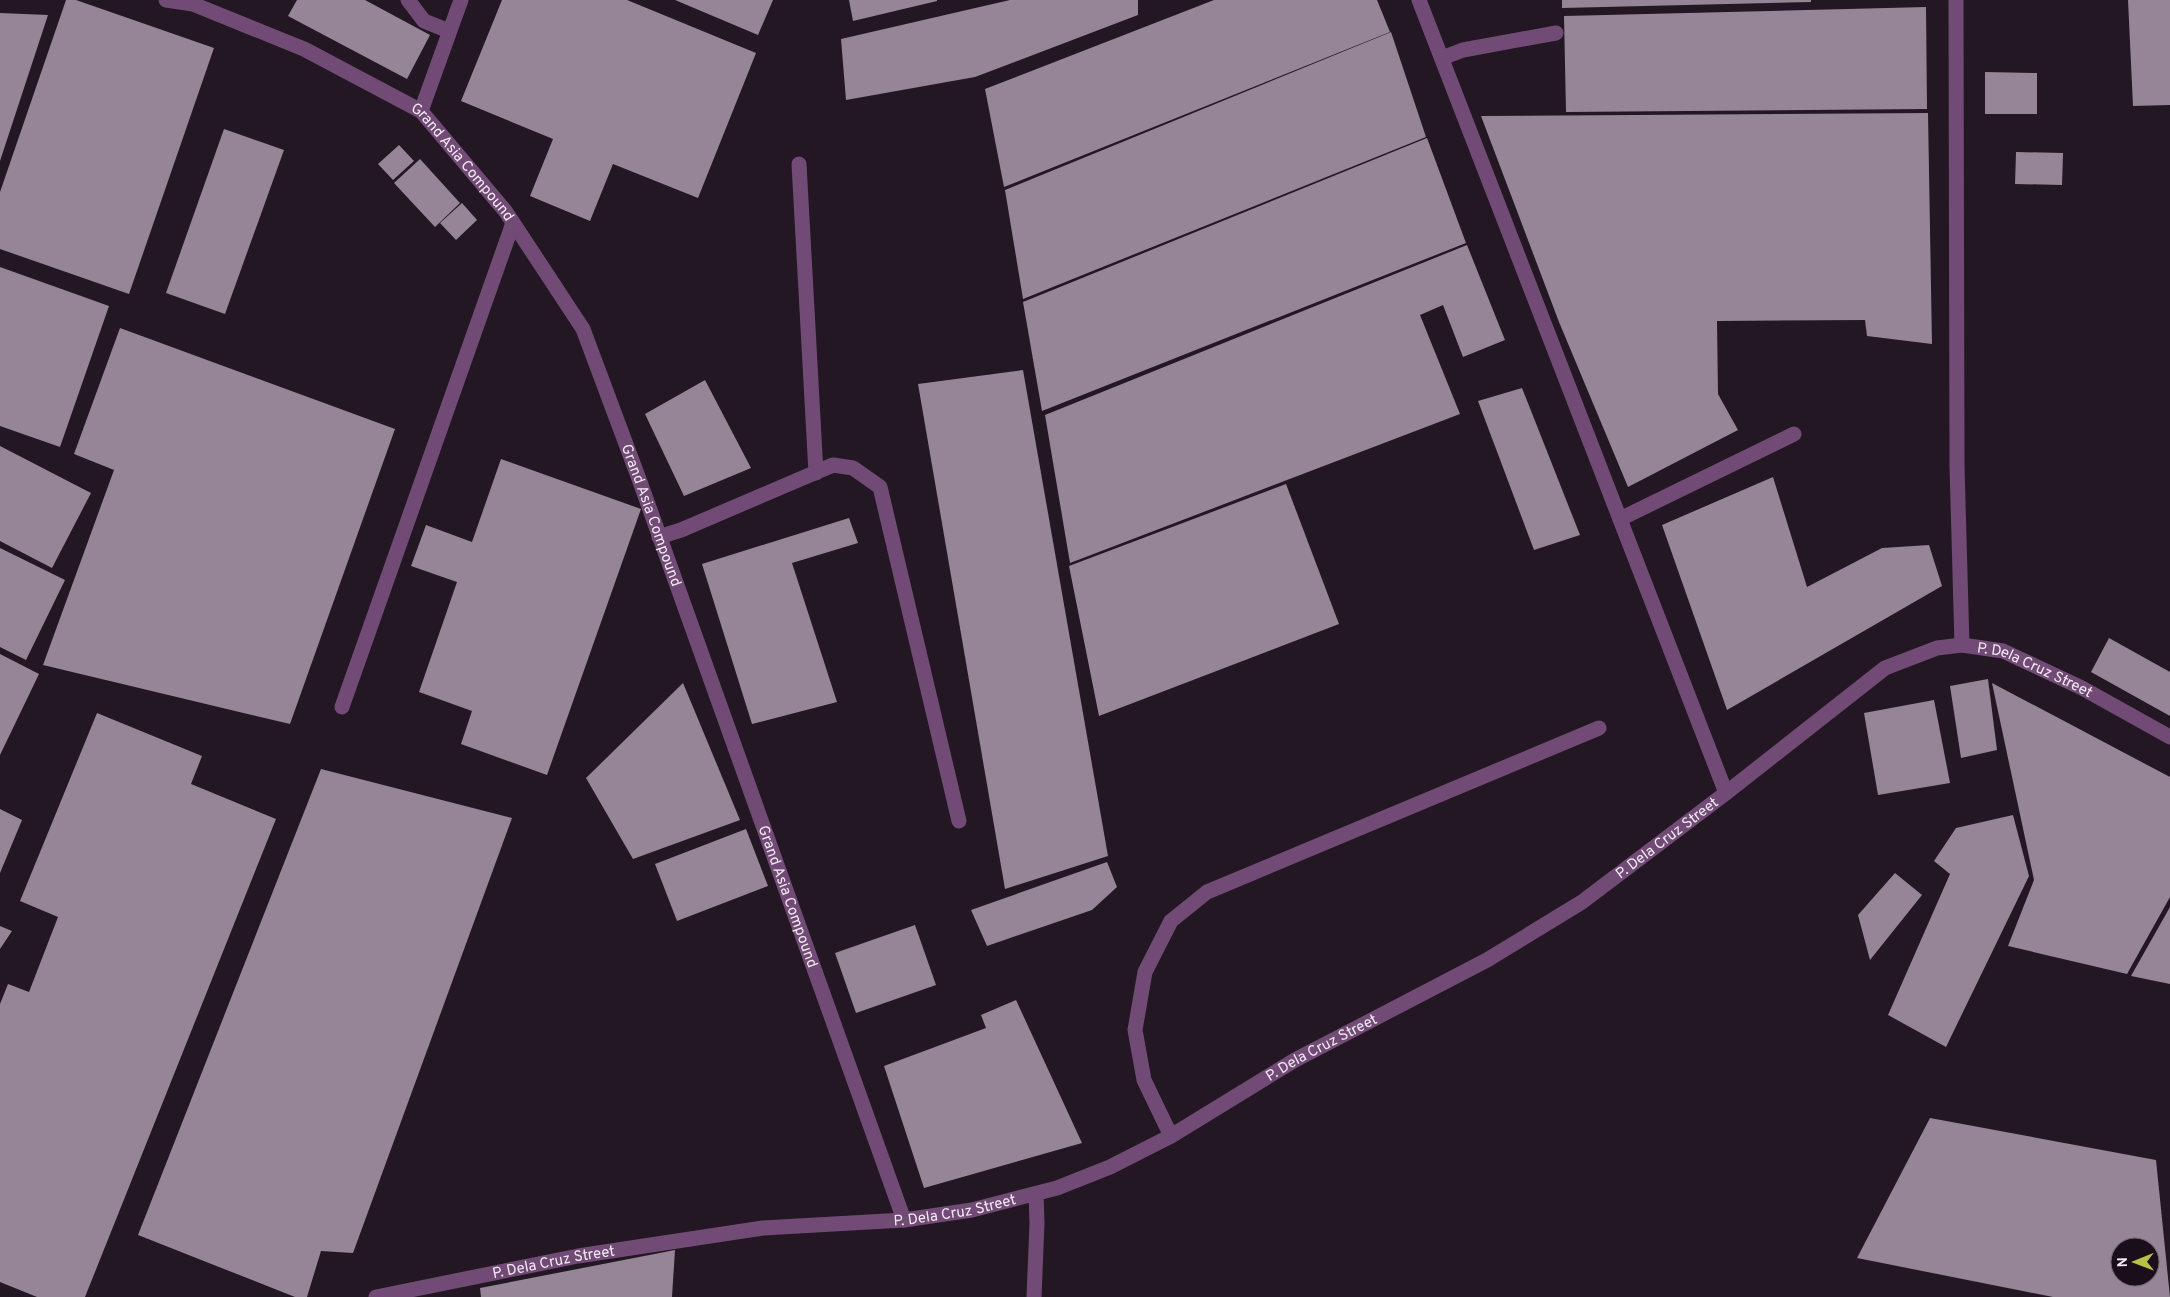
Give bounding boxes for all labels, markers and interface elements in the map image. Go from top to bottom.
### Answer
street label: Grand Asia Compound [407,99,517,225]
street label: Grand Asia Compound [616,442,685,590]
street label: P. Dela Cruz Street [1976,639,2096,703]
street label: P. Dela Cruz Street [1612,794,1723,884]
street label: Grand Asia Compound [753,823,821,971]
street label: P. Dela Cruz Street [1263,1011,1381,1087]
street label: P. Dela Cruz Street [893,1191,1018,1232]
north arrow [2110,1237,2160,1287]
street label: P. Dela Cruz Street [491,1243,616,1284]
text: N [2115,1257,2132,1267]

